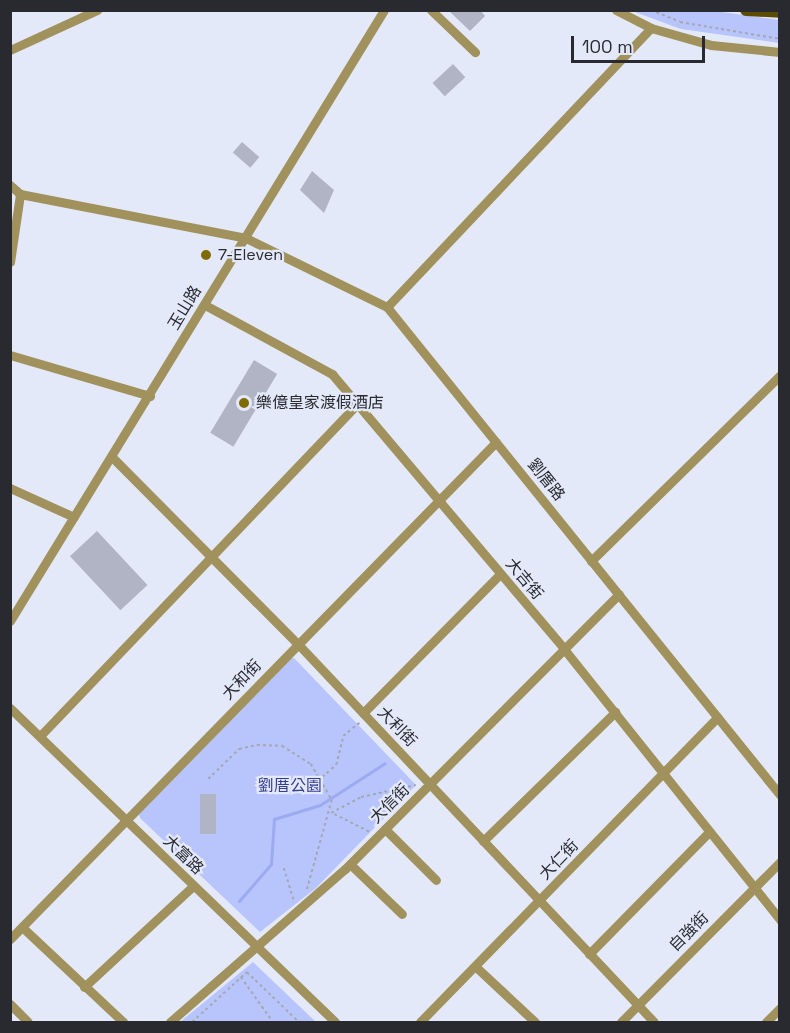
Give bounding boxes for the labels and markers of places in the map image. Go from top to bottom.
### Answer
place label: 7-Eleven [218,245,283,265]
marker: 7-Eleven [199,248,213,262]
place label: 樂億皇家渡假酒店 [256,393,384,413]
marker: 樂億皇家渡假酒店 [237,396,251,410]

